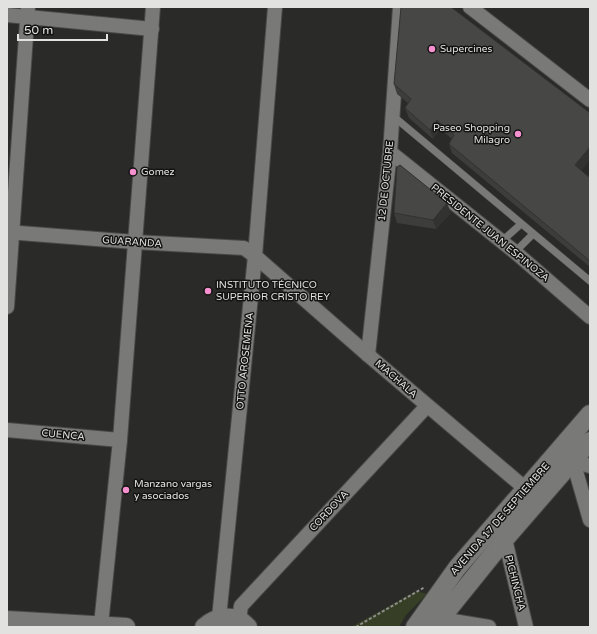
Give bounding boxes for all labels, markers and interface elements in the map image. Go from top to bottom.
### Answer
scale bar [18,16,107,42]
text: 50 m [24,23,53,37]
place label: Supercines [440,43,492,55]
marker: Supercines [427,44,437,54]
place label: Paseo Shopping Milagro [433,122,510,146]
marker: Paseo Shopping Milagro [513,129,523,139]
street label: 12 DE OCTUBRE [376,140,396,222]
place label: Gomez [141,166,174,178]
marker: Gomez [128,167,138,177]
street label: PRESIDENTE JUAN ESPINOZA [429,182,551,284]
street label: GUARANDA [102,234,162,250]
place label: INSTITUTO TÉCNICO SUPERIOR CRISTO REY [216,279,330,303]
marker: INSTITUTO TÉCNICO SUPERIOR CRISTO REY [203,286,213,296]
street label: OTTO AROSEMENA [234,312,256,410]
street label: MACHALA [372,357,420,401]
street label: CUENCA [41,427,85,443]
street label: AVENIDA 17 DE SEPTIEMBRE [448,460,552,578]
place label: Manzano vargas y asociados [134,478,212,502]
marker: Manzano vargas y asociados [121,485,131,495]
street label: CORDOVA [307,488,351,534]
street label: PICHINCHA [502,554,528,612]

